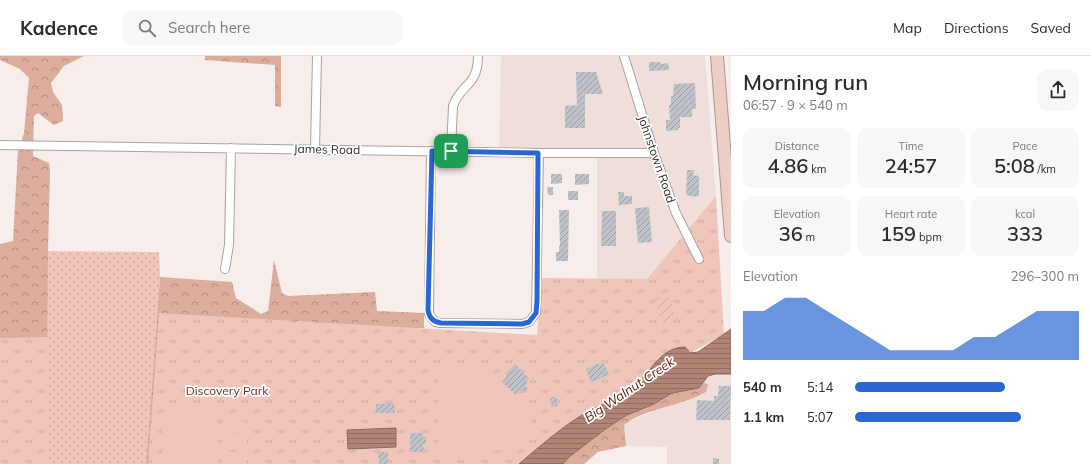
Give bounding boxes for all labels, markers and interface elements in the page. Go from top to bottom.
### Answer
search box [122,10,402,46]
text: Kadence [20,16,98,40]
icon: search [136,17,158,39]
text: Search here [168,18,250,37]
text: Map [893,19,922,37]
text: Directions [944,19,1009,37]
text: Saved [1031,19,1071,37]
text: Morning run [743,68,868,96]
button: share [1037,69,1079,111]
text: 06:57 · 9 × 540 m [743,97,848,113]
street label: Johnstown Road [635,113,679,205]
pin [434,134,468,168]
text: Distance [775,139,819,153]
text: Time [899,139,923,153]
text: Pace [1013,139,1037,153]
icon: arrive [440,140,462,162]
street label: James Road [294,141,360,157]
text: 4.86 [768,153,808,178]
text: 24:57 [885,153,937,178]
text: 5:08 [994,153,1035,178]
text: km [808,162,826,176]
text: /km [1035,162,1056,176]
text: Elevation [774,207,820,221]
text: Heart rate [885,207,937,221]
text: kcal [1015,207,1035,221]
text: 36 [779,221,803,246]
text: 159 [880,221,916,246]
text: 333 [1007,221,1043,246]
text: m [803,230,815,244]
text: bpm [916,230,942,244]
text: Elevation [743,268,798,284]
text: 296–300 m [1011,268,1079,284]
water label: Big Walnut Creek [581,353,677,425]
text: 540 m [743,379,782,395]
text: 5:14 [807,379,833,395]
park label: Discovery Park [186,383,269,398]
text: 1.1 km [743,409,784,425]
text: 5:07 [807,409,833,425]

